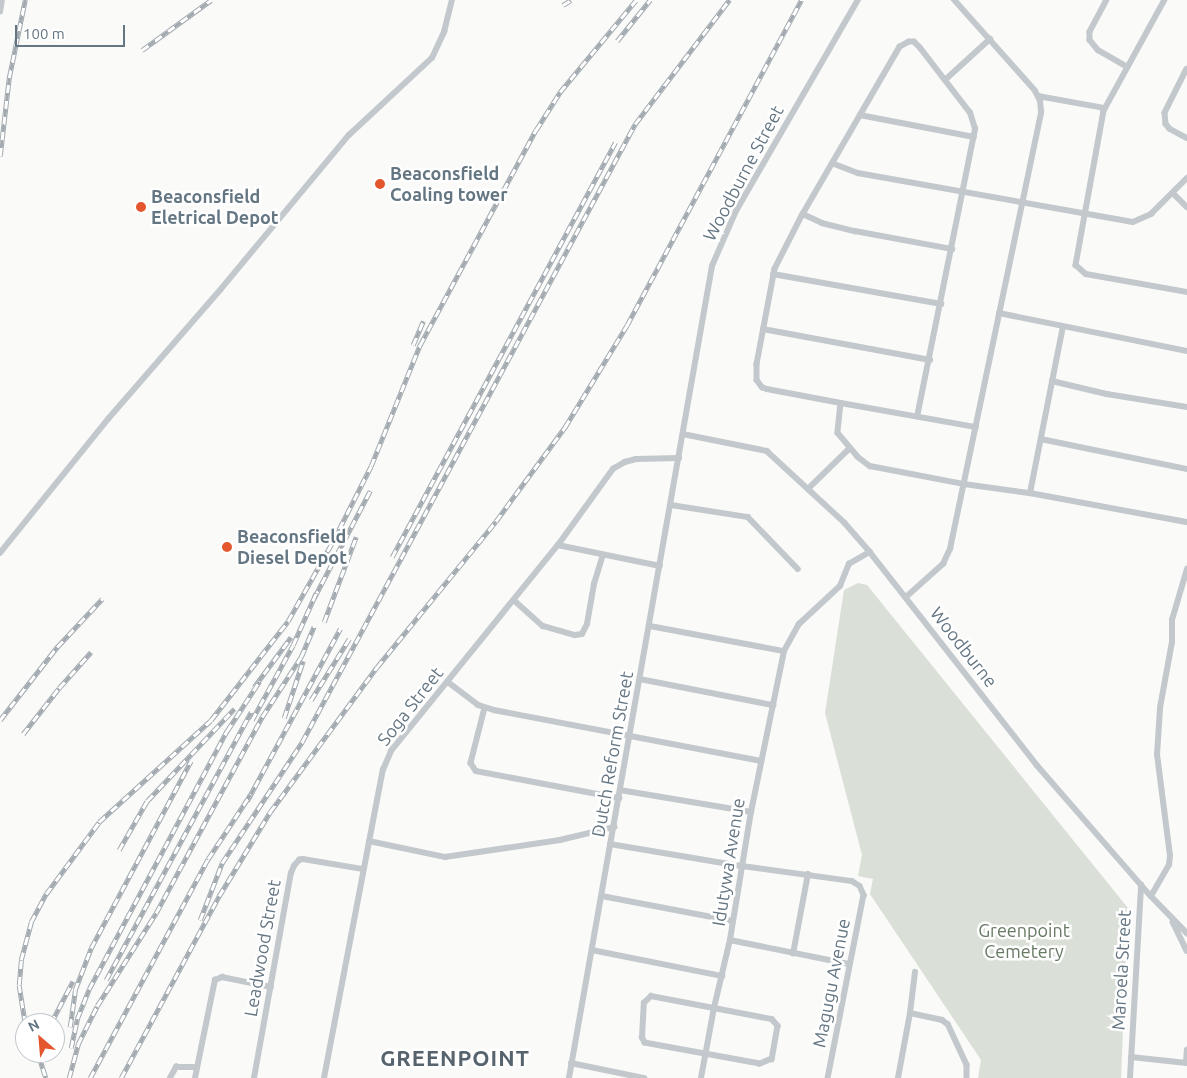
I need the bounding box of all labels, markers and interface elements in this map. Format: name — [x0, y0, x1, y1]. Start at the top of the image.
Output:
scale bar — [18, 15, 128, 47]
text: 100 m — [23, 25, 65, 42]
street label: Woodburne Street — [698, 102, 788, 244]
place label: Beaconsfield Coaling tower — [390, 163, 508, 205]
marker: Beaconsfield Coaling tower — [374, 178, 386, 190]
place label: Beaconsfield Eletrical Depot — [151, 186, 279, 228]
marker: Beaconsfield Eletrical Depot — [135, 201, 147, 213]
place label: Beaconsfield Diesel Depot — [237, 526, 347, 568]
marker: Beaconsfield Diesel Depot — [221, 541, 233, 553]
street label: Woodburne — [926, 603, 1002, 691]
street label: Soga Street — [373, 662, 447, 750]
street label: Dutch Reform Street — [587, 669, 637, 839]
street label: Idutywa Avenue — [707, 796, 749, 928]
street label: Leadwood Street — [239, 878, 285, 1018]
street label: Maroela Street — [1107, 909, 1135, 1031]
street label: Magugu Avenue — [808, 917, 854, 1049]
park label: Greenpoint Cemetery — [978, 920, 1070, 962]
north arrow — [15, 1013, 65, 1063]
text: N — [25, 1016, 42, 1035]
district label: GREENPOINT — [379, 1045, 531, 1071]

